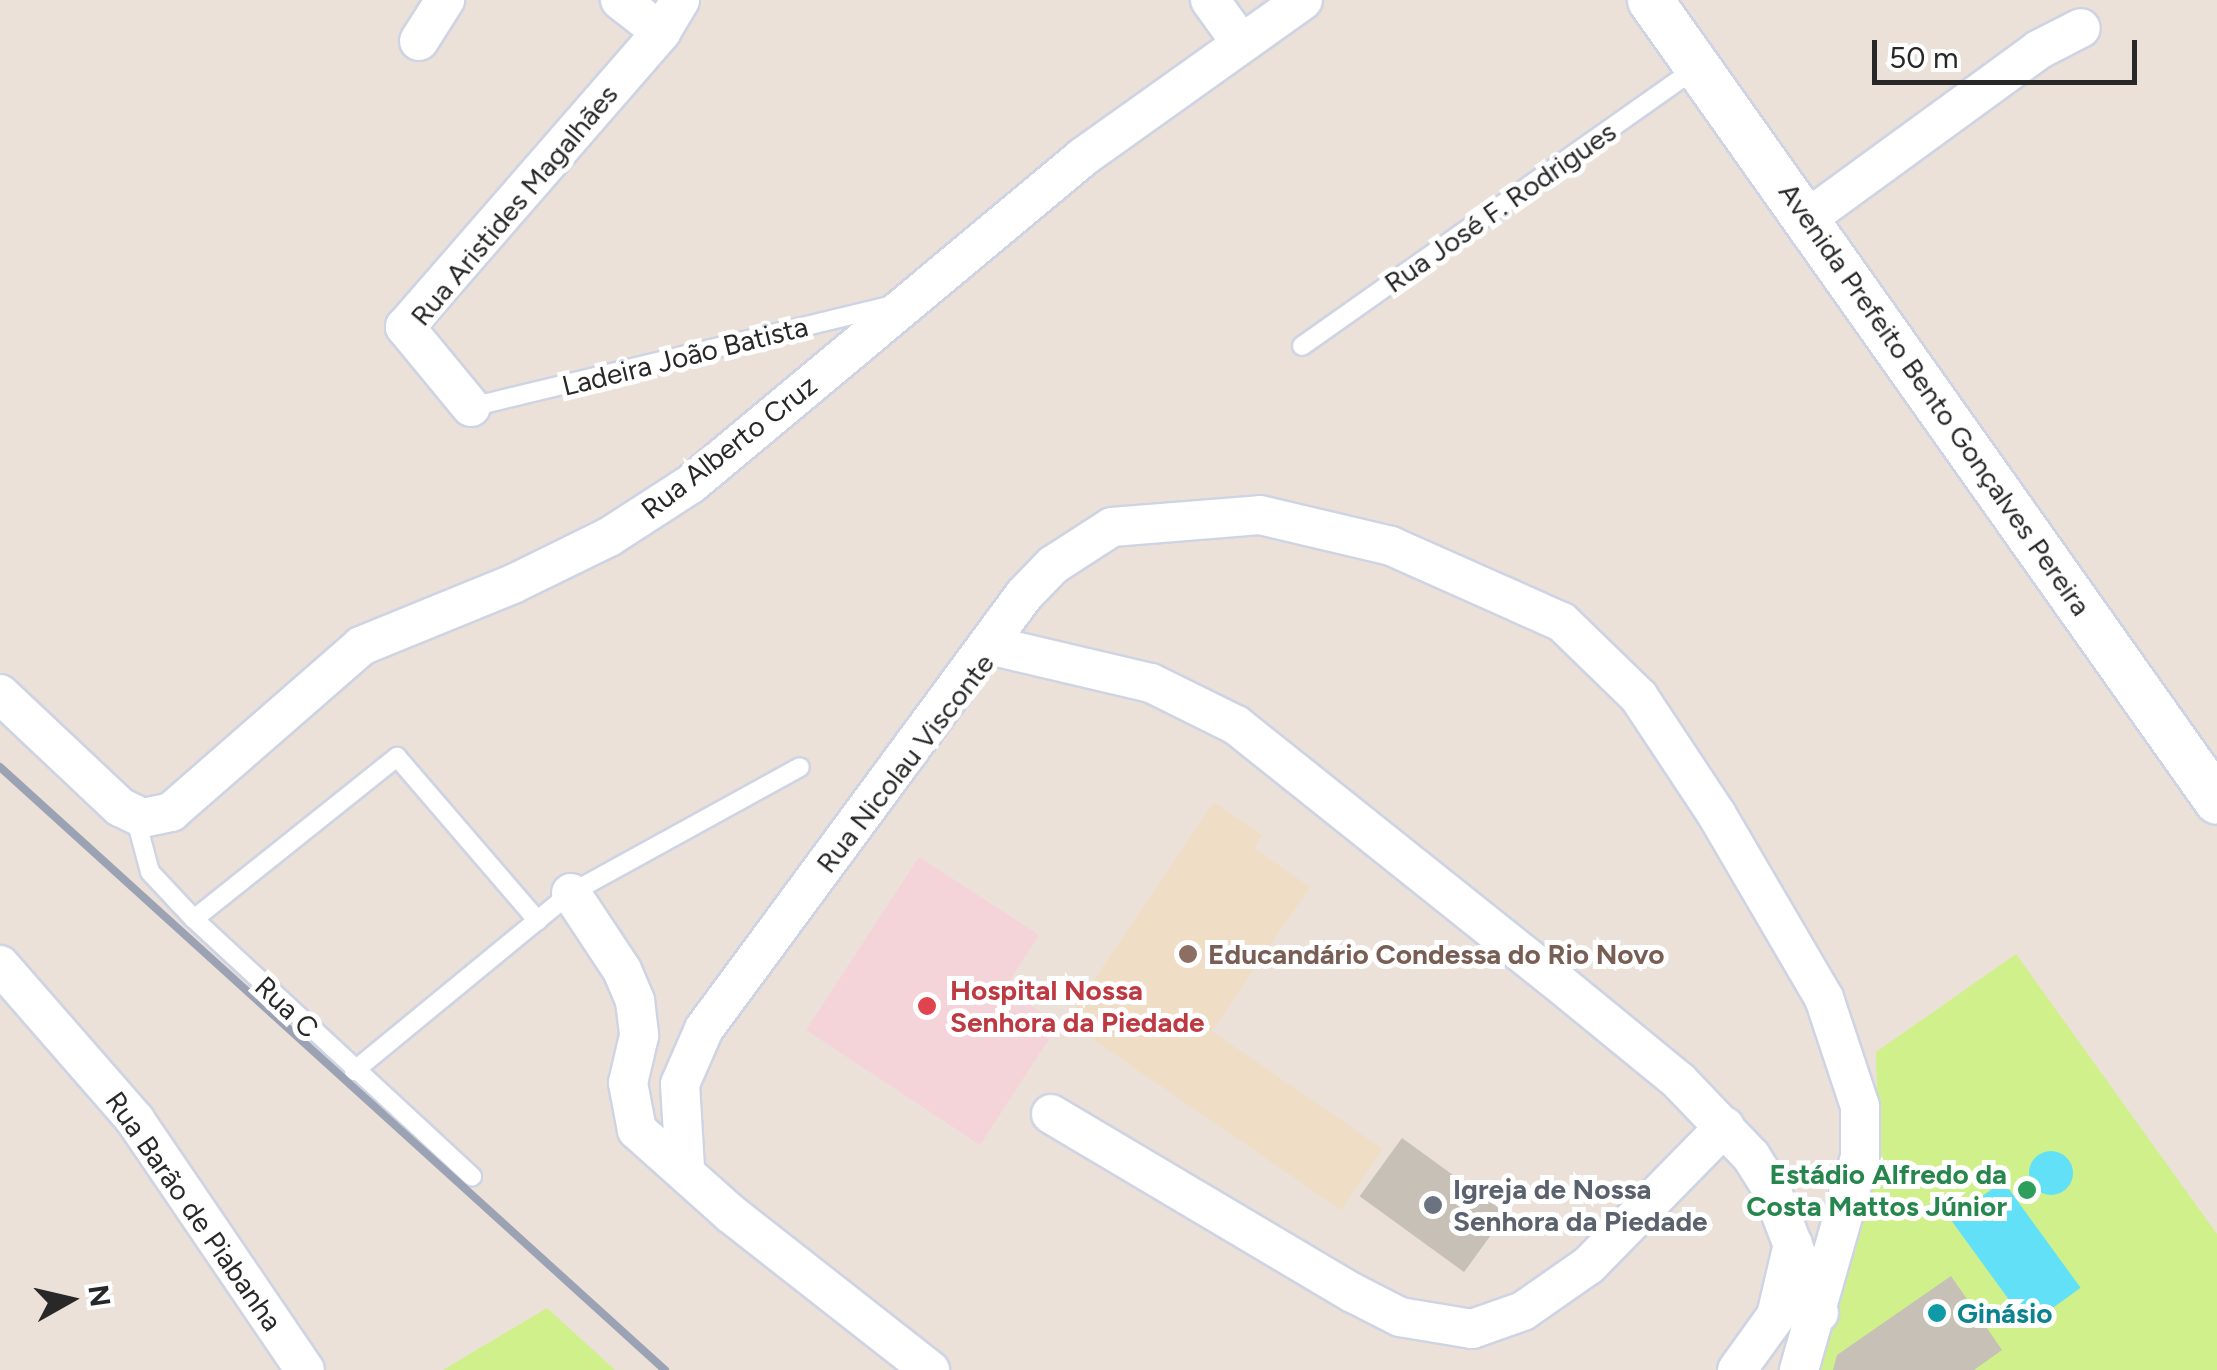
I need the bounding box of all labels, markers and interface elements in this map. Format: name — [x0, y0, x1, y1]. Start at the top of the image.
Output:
scale bar — [1877, 20, 2142, 82]
text: 50 m — [1889, 39, 1958, 76]
street label: Rua Aristides Magalhães — [403, 78, 625, 332]
street label: Rua José F. Rodrigues — [1378, 114, 1622, 300]
street label: Avenida Prefeito Bento Gonçalves Pereira — [1772, 176, 2098, 622]
street label: Ladeira João Batista — [559, 309, 811, 403]
street label: Rua Alberto Cruz — [635, 368, 823, 526]
street label: Rua Nicolau Visconte — [809, 647, 1001, 879]
place label: Educandário Condessa do Rio Novo — [1208, 937, 1664, 971]
marker: Educandário Condessa do Rio Novo — [1177, 943, 1199, 965]
street label: Rua C — [248, 969, 326, 1045]
place label: Hospital Nossa Senhora da Piedade — [950, 973, 1205, 1039]
marker: Hospital Nossa Senhora da Piedade — [914, 993, 940, 1019]
street label: Rua Barão de Piabanha — [99, 1085, 289, 1337]
place label: Estádio Alfredo da Costa Mattos Júnior — [1746, 1157, 2007, 1223]
place label: Igreja de Nossa Senhora da Piedade — [1453, 1172, 1708, 1238]
marker: Estádio Alfredo da Costa Mattos Júnior — [2016, 1179, 2038, 1201]
marker: Igreja de Nossa Senhora da Piedade — [1422, 1194, 1444, 1216]
north arrow — [20, 1250, 120, 1350]
text: N — [81, 1283, 118, 1309]
place label: Ginásio — [1957, 1296, 2052, 1330]
marker: Ginásio — [1926, 1302, 1948, 1324]

